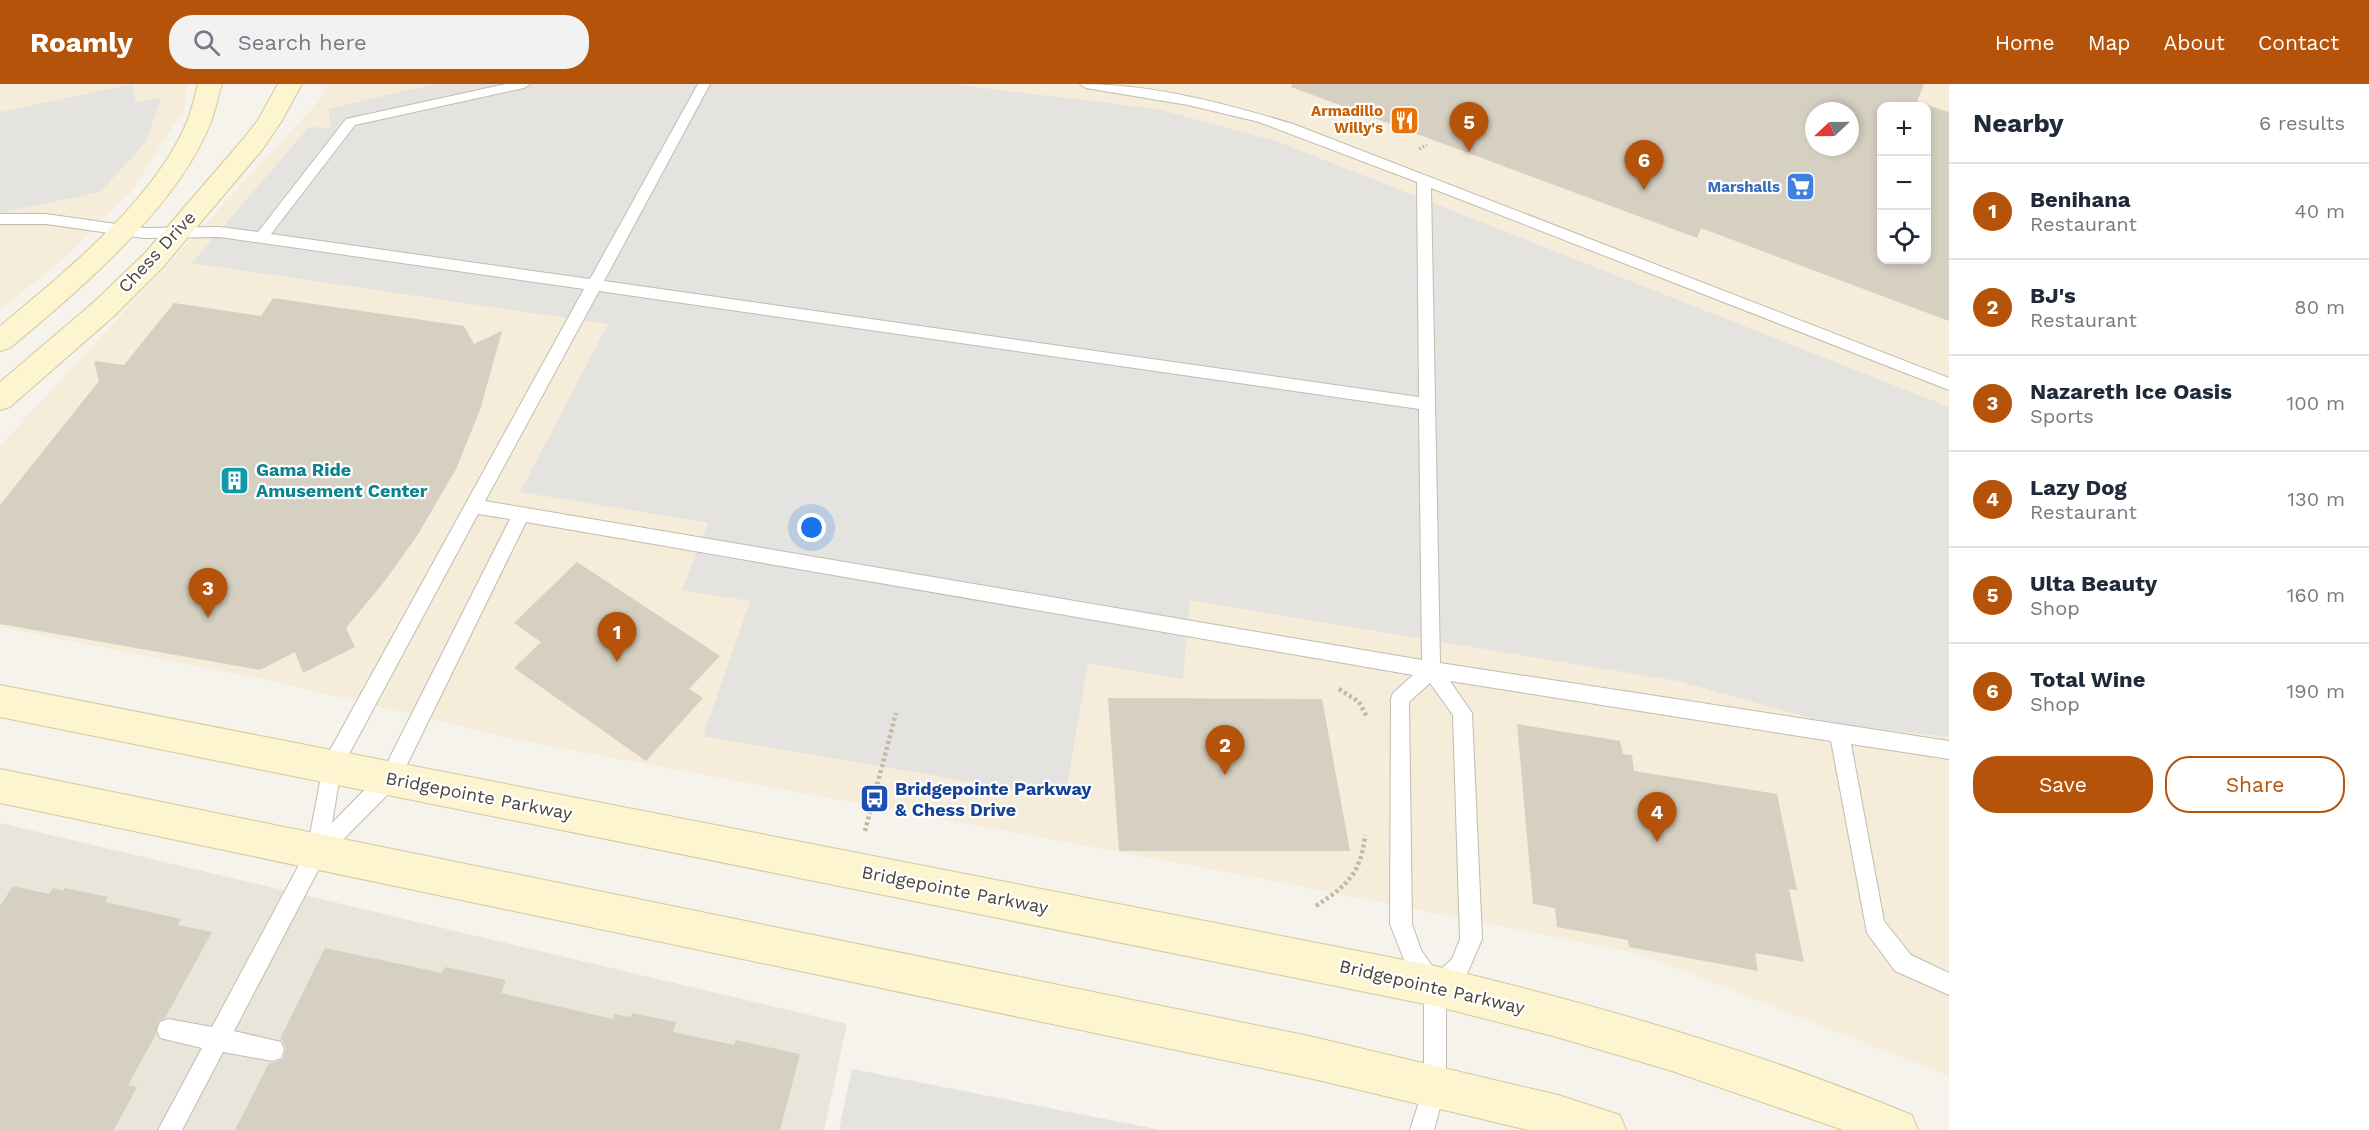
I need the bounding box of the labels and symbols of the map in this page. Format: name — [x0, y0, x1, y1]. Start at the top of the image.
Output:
place label: Armadillo Willy's — [1311, 102, 1383, 137]
north arrow — [1805, 102, 1859, 156]
pin: 5 — [1450, 103, 1488, 152]
restaurant icon: Armadillo Willy's — [1388, 104, 1420, 136]
pin: 6 — [1624, 141, 1664, 190]
supermarket icon: Marshalls — [1785, 171, 1817, 203]
place label: Marshalls — [1708, 178, 1780, 196]
street label: Chess Drive — [114, 207, 200, 297]
place label: Gama Ride Amusement Center — [256, 459, 428, 501]
building icon: Gama Ride Amusement Center — [219, 464, 251, 496]
your location — [797, 513, 826, 542]
pin: 3 — [188, 568, 228, 618]
pin: 1 — [598, 612, 636, 662]
pin: 2 — [1206, 726, 1244, 775]
street label: Bridgepointe Parkway — [384, 767, 575, 824]
place label: Bridgepointe Parkway & Chess Drive — [895, 778, 1092, 820]
bus stop icon: Bridgepointe Parkway & Chess Drive — [858, 783, 890, 815]
pin: 4 — [1638, 792, 1676, 842]
street label: Bridgepointe Parkway — [860, 861, 1051, 918]
street label: Bridgepointe Parkway — [1337, 955, 1528, 1018]

